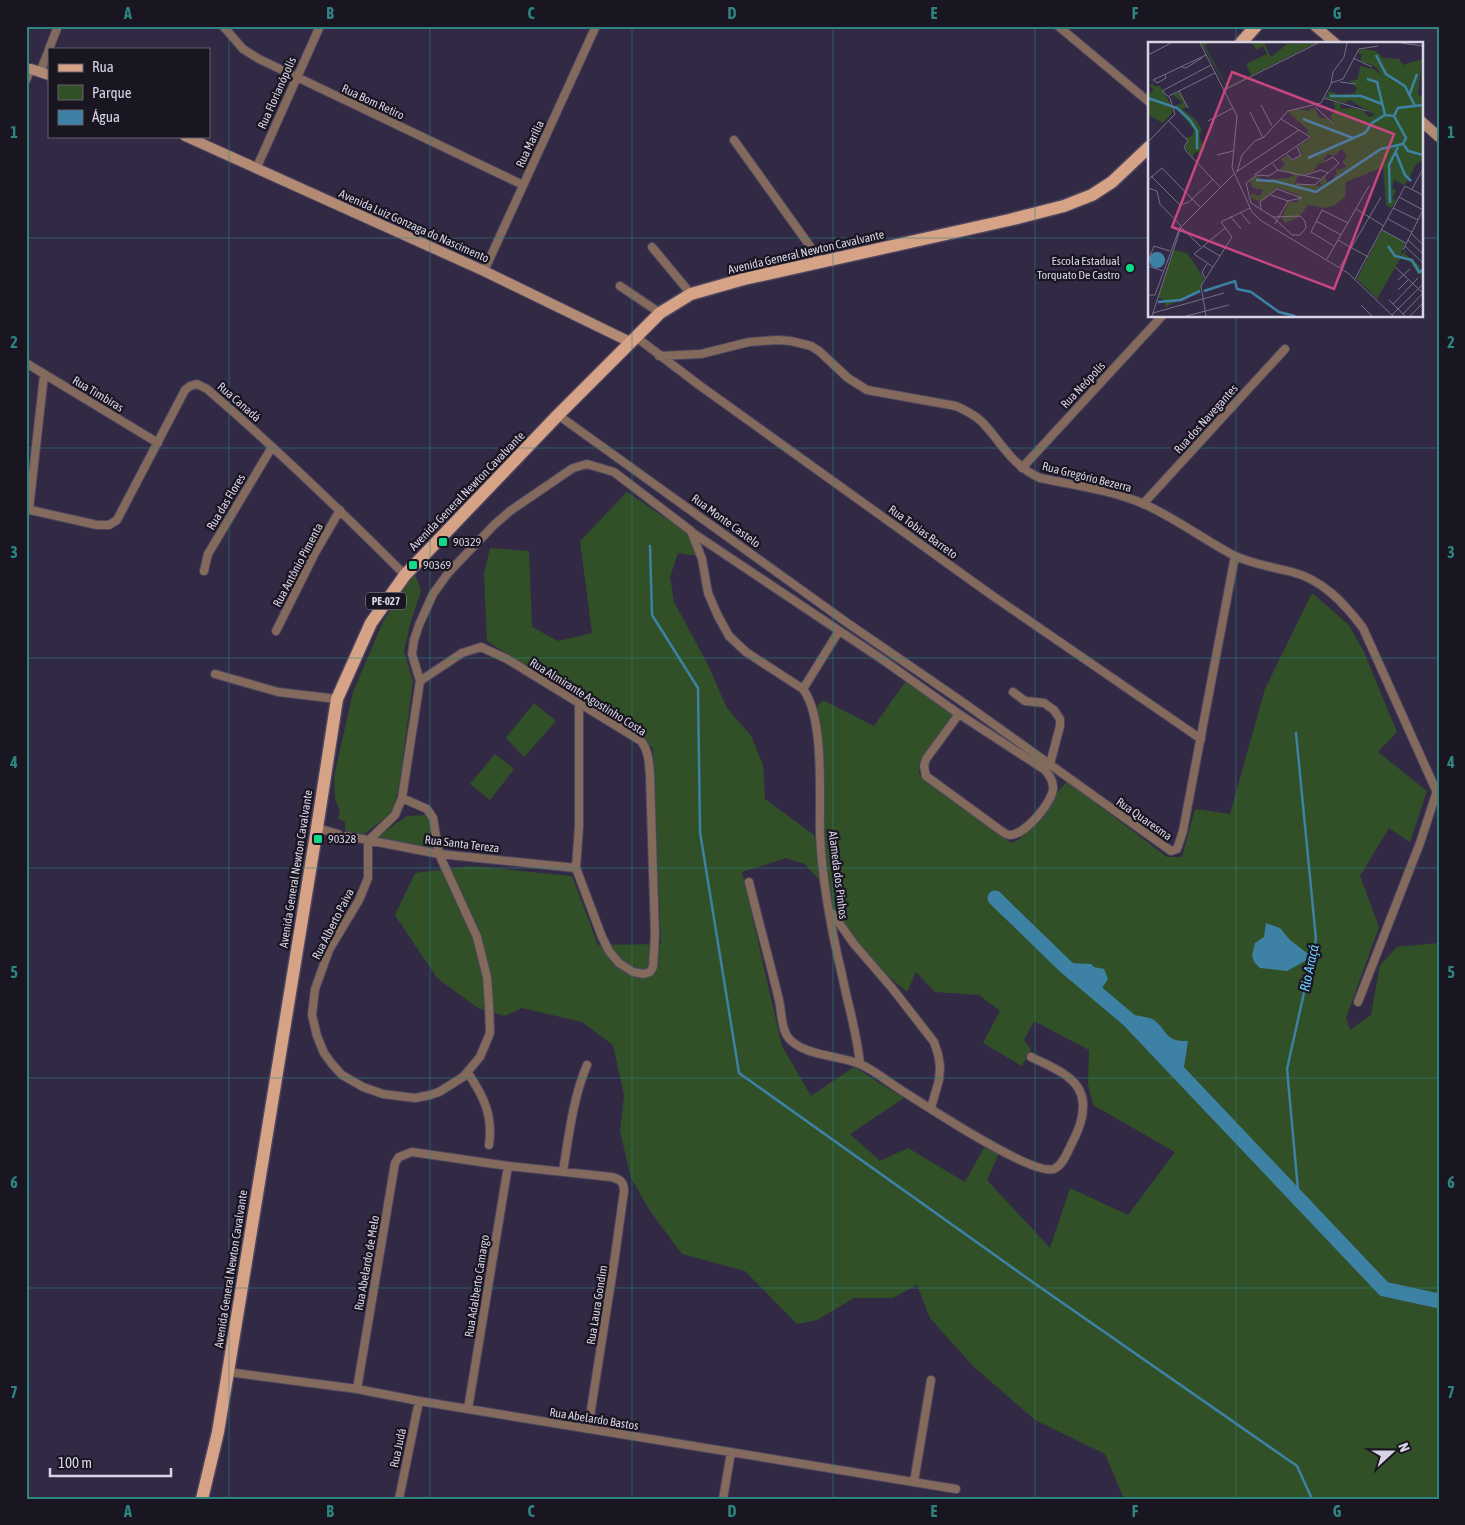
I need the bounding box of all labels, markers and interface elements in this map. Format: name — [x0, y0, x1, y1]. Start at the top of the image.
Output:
text: A — [123, 4, 132, 22]
text: B — [326, 4, 334, 22]
text: C — [527, 4, 535, 22]
text: D — [728, 4, 737, 22]
text: E — [931, 4, 938, 22]
text: F — [1132, 4, 1139, 22]
text: G — [1333, 4, 1342, 22]
inset map — [1148, 42, 1422, 318]
legend — [48, 48, 210, 138]
street label: Rua Florianópolis — [255, 55, 299, 131]
text: Rua — [92, 58, 114, 75]
street label: Rua Bom Retiro — [339, 81, 407, 123]
text: Parque — [92, 84, 132, 101]
text: Água — [92, 108, 120, 125]
street label: Rua Marília — [513, 118, 547, 170]
text: 1 — [10, 123, 18, 141]
text: 1 — [1447, 123, 1455, 141]
street label: Avenida Luiz Gonzaga do Nascimento — [337, 187, 491, 266]
street label: Avenida General Newton Cavalvante — [727, 227, 885, 277]
place label: Escola Estadual Torquato De Castro — [1037, 254, 1121, 282]
marker: Escola Estadual Torquato De Castro — [1124, 262, 1136, 274]
text: 2 — [10, 333, 18, 351]
text: 2 — [1447, 333, 1455, 351]
street label: Rua Neópolis — [1058, 359, 1108, 411]
street label: Rua Timbiras — [70, 373, 126, 415]
street label: Rua Canadá — [215, 379, 263, 425]
street label: Rua dos Navegantes — [1171, 381, 1241, 457]
street label: Avenida General Newton Cavalvante — [406, 429, 528, 553]
street label: Rua Gregório Bezerra — [1041, 459, 1133, 495]
street label: Rua das Flores — [204, 471, 248, 533]
street label: Rua Monte Castelo — [689, 491, 763, 551]
street label: Rua Tobias Barreto — [886, 502, 961, 562]
street label: Rua Antônio Pimenta — [270, 521, 326, 609]
place label: 90329 — [453, 535, 482, 549]
marker: 90329 — [437, 536, 449, 548]
text: 3 — [10, 543, 18, 561]
text: 3 — [1447, 543, 1455, 561]
place label: 90369 — [423, 558, 452, 572]
marker: 90369 — [407, 559, 419, 571]
road number: PE-027 — [366, 592, 406, 610]
street label: Rua Almirante Agostinho Costa — [527, 655, 649, 739]
text: 4 — [9, 753, 18, 771]
text: 4 — [1446, 753, 1455, 771]
street label: Avenida General Newton Cavalvante — [277, 789, 315, 949]
street label: Rua Quaresma — [1113, 795, 1175, 843]
street label: Alameda dos Pinhos — [826, 830, 850, 920]
place label: 90328 — [328, 832, 357, 846]
street label: Rua Santa Tereza — [424, 832, 500, 856]
marker: 90328 — [312, 833, 324, 845]
street label: Rua Alberto Paiva — [309, 886, 357, 962]
water label: Rio Araçá — [1296, 943, 1322, 993]
text: 5 — [10, 963, 18, 981]
text: 5 — [1447, 963, 1455, 981]
text: 6 — [10, 1173, 18, 1191]
text: 6 — [1447, 1173, 1455, 1191]
street label: Avenida General Newton Cavalvante — [212, 1189, 250, 1349]
street label: Rua Abelardo de Melo — [352, 1214, 382, 1312]
street label: Rua Adalberto Camargo — [462, 1233, 492, 1338]
street label: Rua Laura Gondim — [584, 1264, 610, 1346]
text: 7 — [10, 1383, 18, 1401]
text: 7 — [1447, 1383, 1455, 1401]
street label: Rua Abelardo Bastos — [548, 1405, 640, 1433]
street label: Rua Judá — [387, 1427, 409, 1469]
north arrow — [1368, 1428, 1418, 1478]
text: N — [1395, 1441, 1413, 1454]
scale bar — [50, 1445, 171, 1477]
text: 100 m — [58, 1454, 92, 1471]
text: A — [123, 1502, 132, 1520]
text: B — [326, 1502, 334, 1520]
text: C — [527, 1502, 535, 1520]
text: D — [728, 1502, 737, 1520]
text: E — [931, 1502, 938, 1520]
text: F — [1132, 1502, 1139, 1520]
text: G — [1333, 1502, 1342, 1520]

